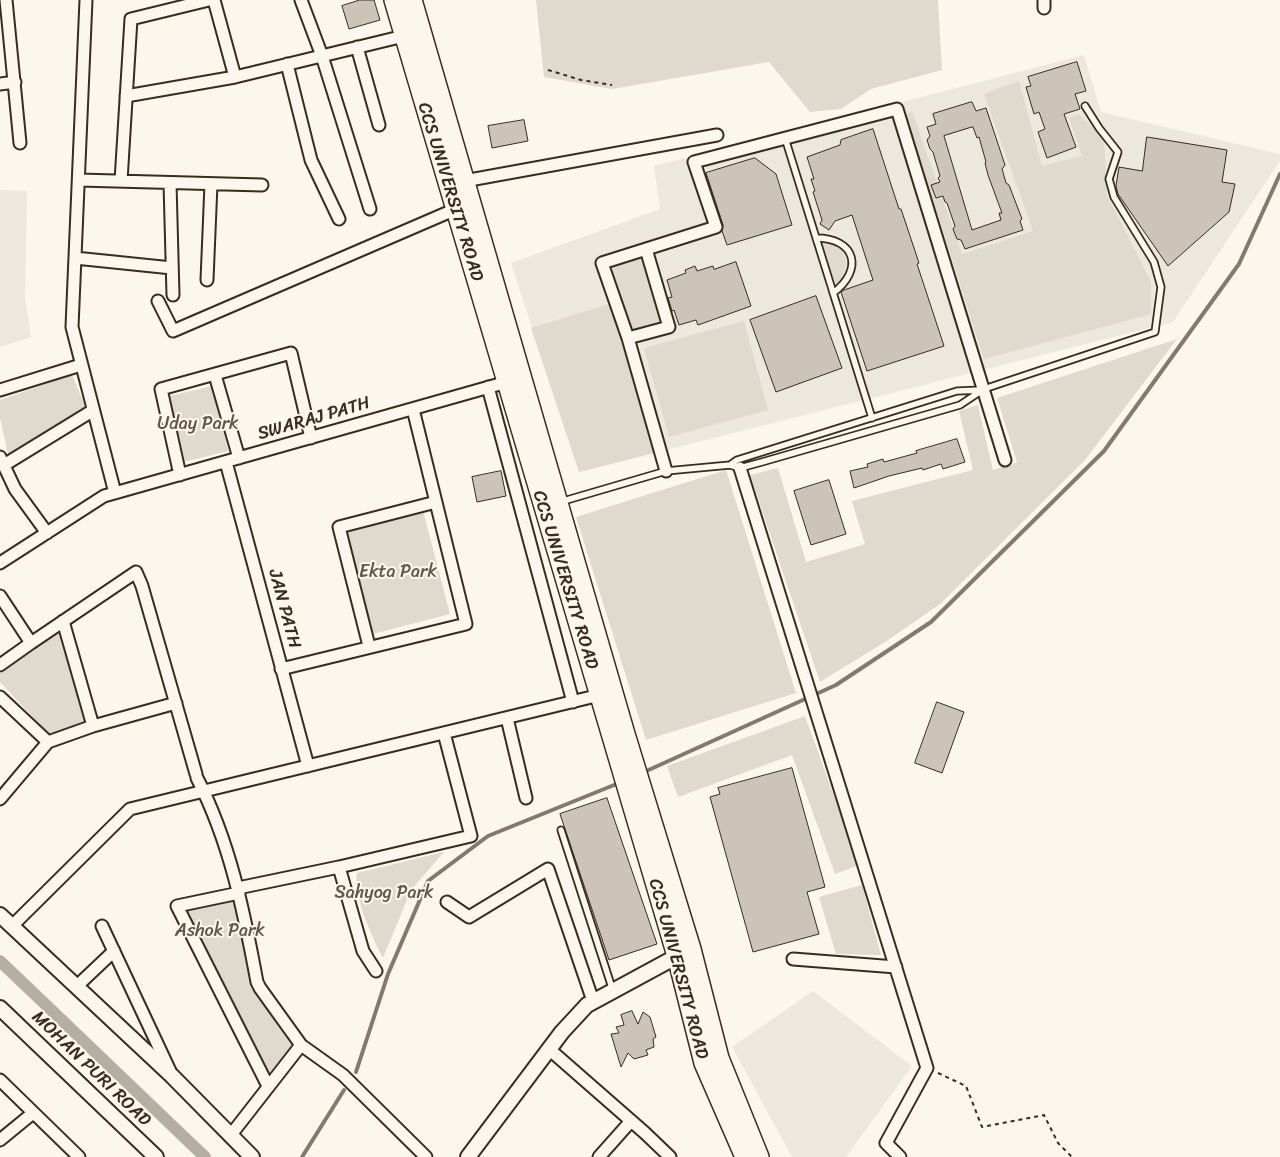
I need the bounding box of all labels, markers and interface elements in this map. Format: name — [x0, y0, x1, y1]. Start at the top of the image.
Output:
street label: CCS UNIVERSITY ROAD — [413, 100, 487, 284]
street label: SWARAJ PATH — [255, 393, 373, 445]
park label: Uday Park — [157, 413, 239, 435]
street label: CCS UNIVERSITY ROAD — [528, 488, 602, 672]
park label: Ekta Park — [359, 561, 437, 583]
street label: JAN PATH — [263, 567, 305, 651]
street label: CCS UNIVERSITY ROAD — [644, 876, 712, 1062]
park label: Sahyog Park — [335, 882, 433, 904]
park label: Ashok Park — [175, 920, 265, 942]
street label: MOHAN PURI ROAD — [27, 1007, 155, 1131]

